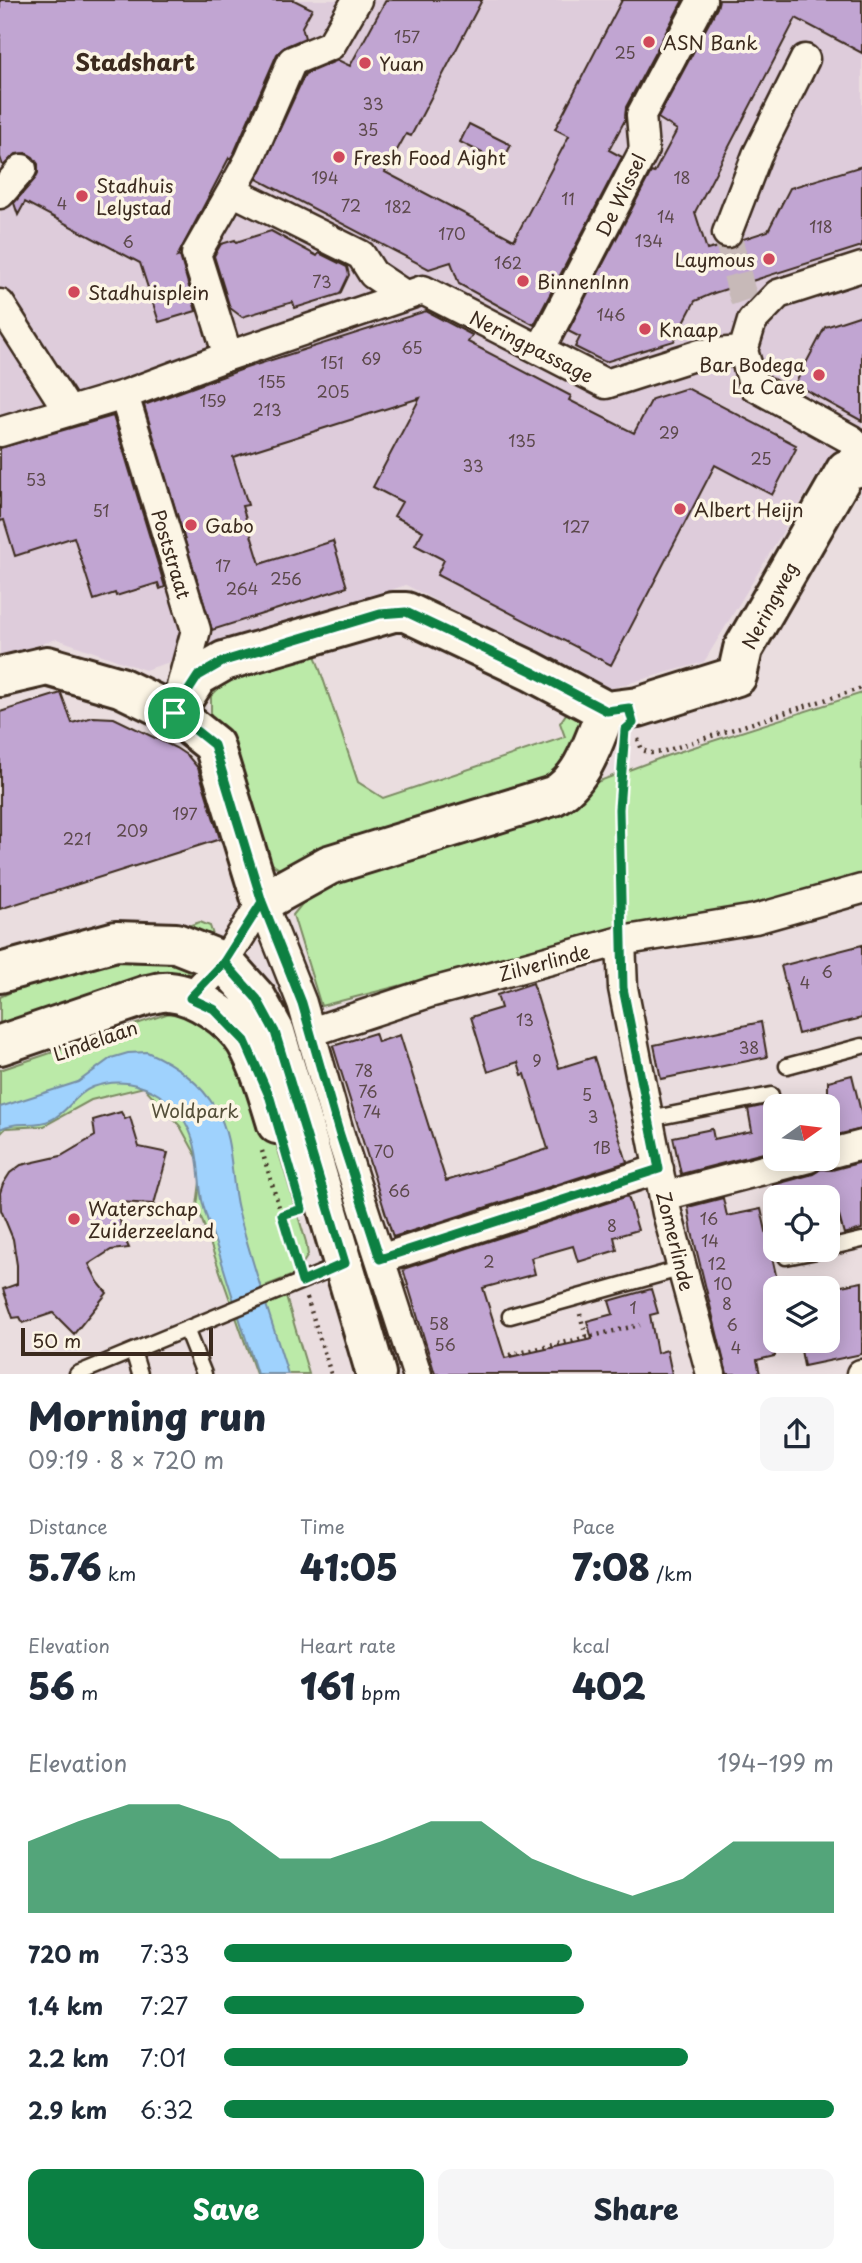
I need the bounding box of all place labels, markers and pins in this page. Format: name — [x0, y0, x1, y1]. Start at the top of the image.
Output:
place label: ASN Bank — [663, 28, 758, 56]
marker: ASN Bank — [641, 34, 657, 50]
place label: Yuan — [379, 49, 424, 77]
marker: Yuan — [357, 55, 373, 71]
place label: Fresh Food Aight — [353, 143, 506, 171]
marker: Fresh Food Aight — [331, 149, 347, 165]
place label: Stadhuis Lelystad — [96, 171, 174, 221]
marker: Stadhuis Lelystad — [74, 188, 90, 204]
place label: Laymous — [675, 245, 755, 273]
marker: Laymous — [761, 251, 777, 267]
place label: BinnenInn — [537, 267, 629, 295]
marker: BinnenInn — [515, 273, 531, 289]
place label: Stadhuisplein — [88, 278, 209, 306]
marker: Stadhuisplein — [66, 284, 82, 300]
place label: Knaap — [659, 315, 718, 343]
marker: Knaap — [637, 321, 653, 337]
place label: Bar Bodega La Cave — [699, 350, 805, 400]
marker: Bar Bodega La Cave — [811, 367, 827, 383]
place label: Albert Heijn — [694, 495, 804, 523]
marker: Albert Heijn — [672, 501, 688, 517]
place label: Gabo — [205, 511, 254, 539]
marker: Gabo — [183, 517, 199, 533]
pin — [144, 683, 204, 743]
place label: Waterschap Zuiderzeeland — [88, 1194, 215, 1244]
marker: Waterschap Zuiderzeeland — [66, 1211, 82, 1227]

